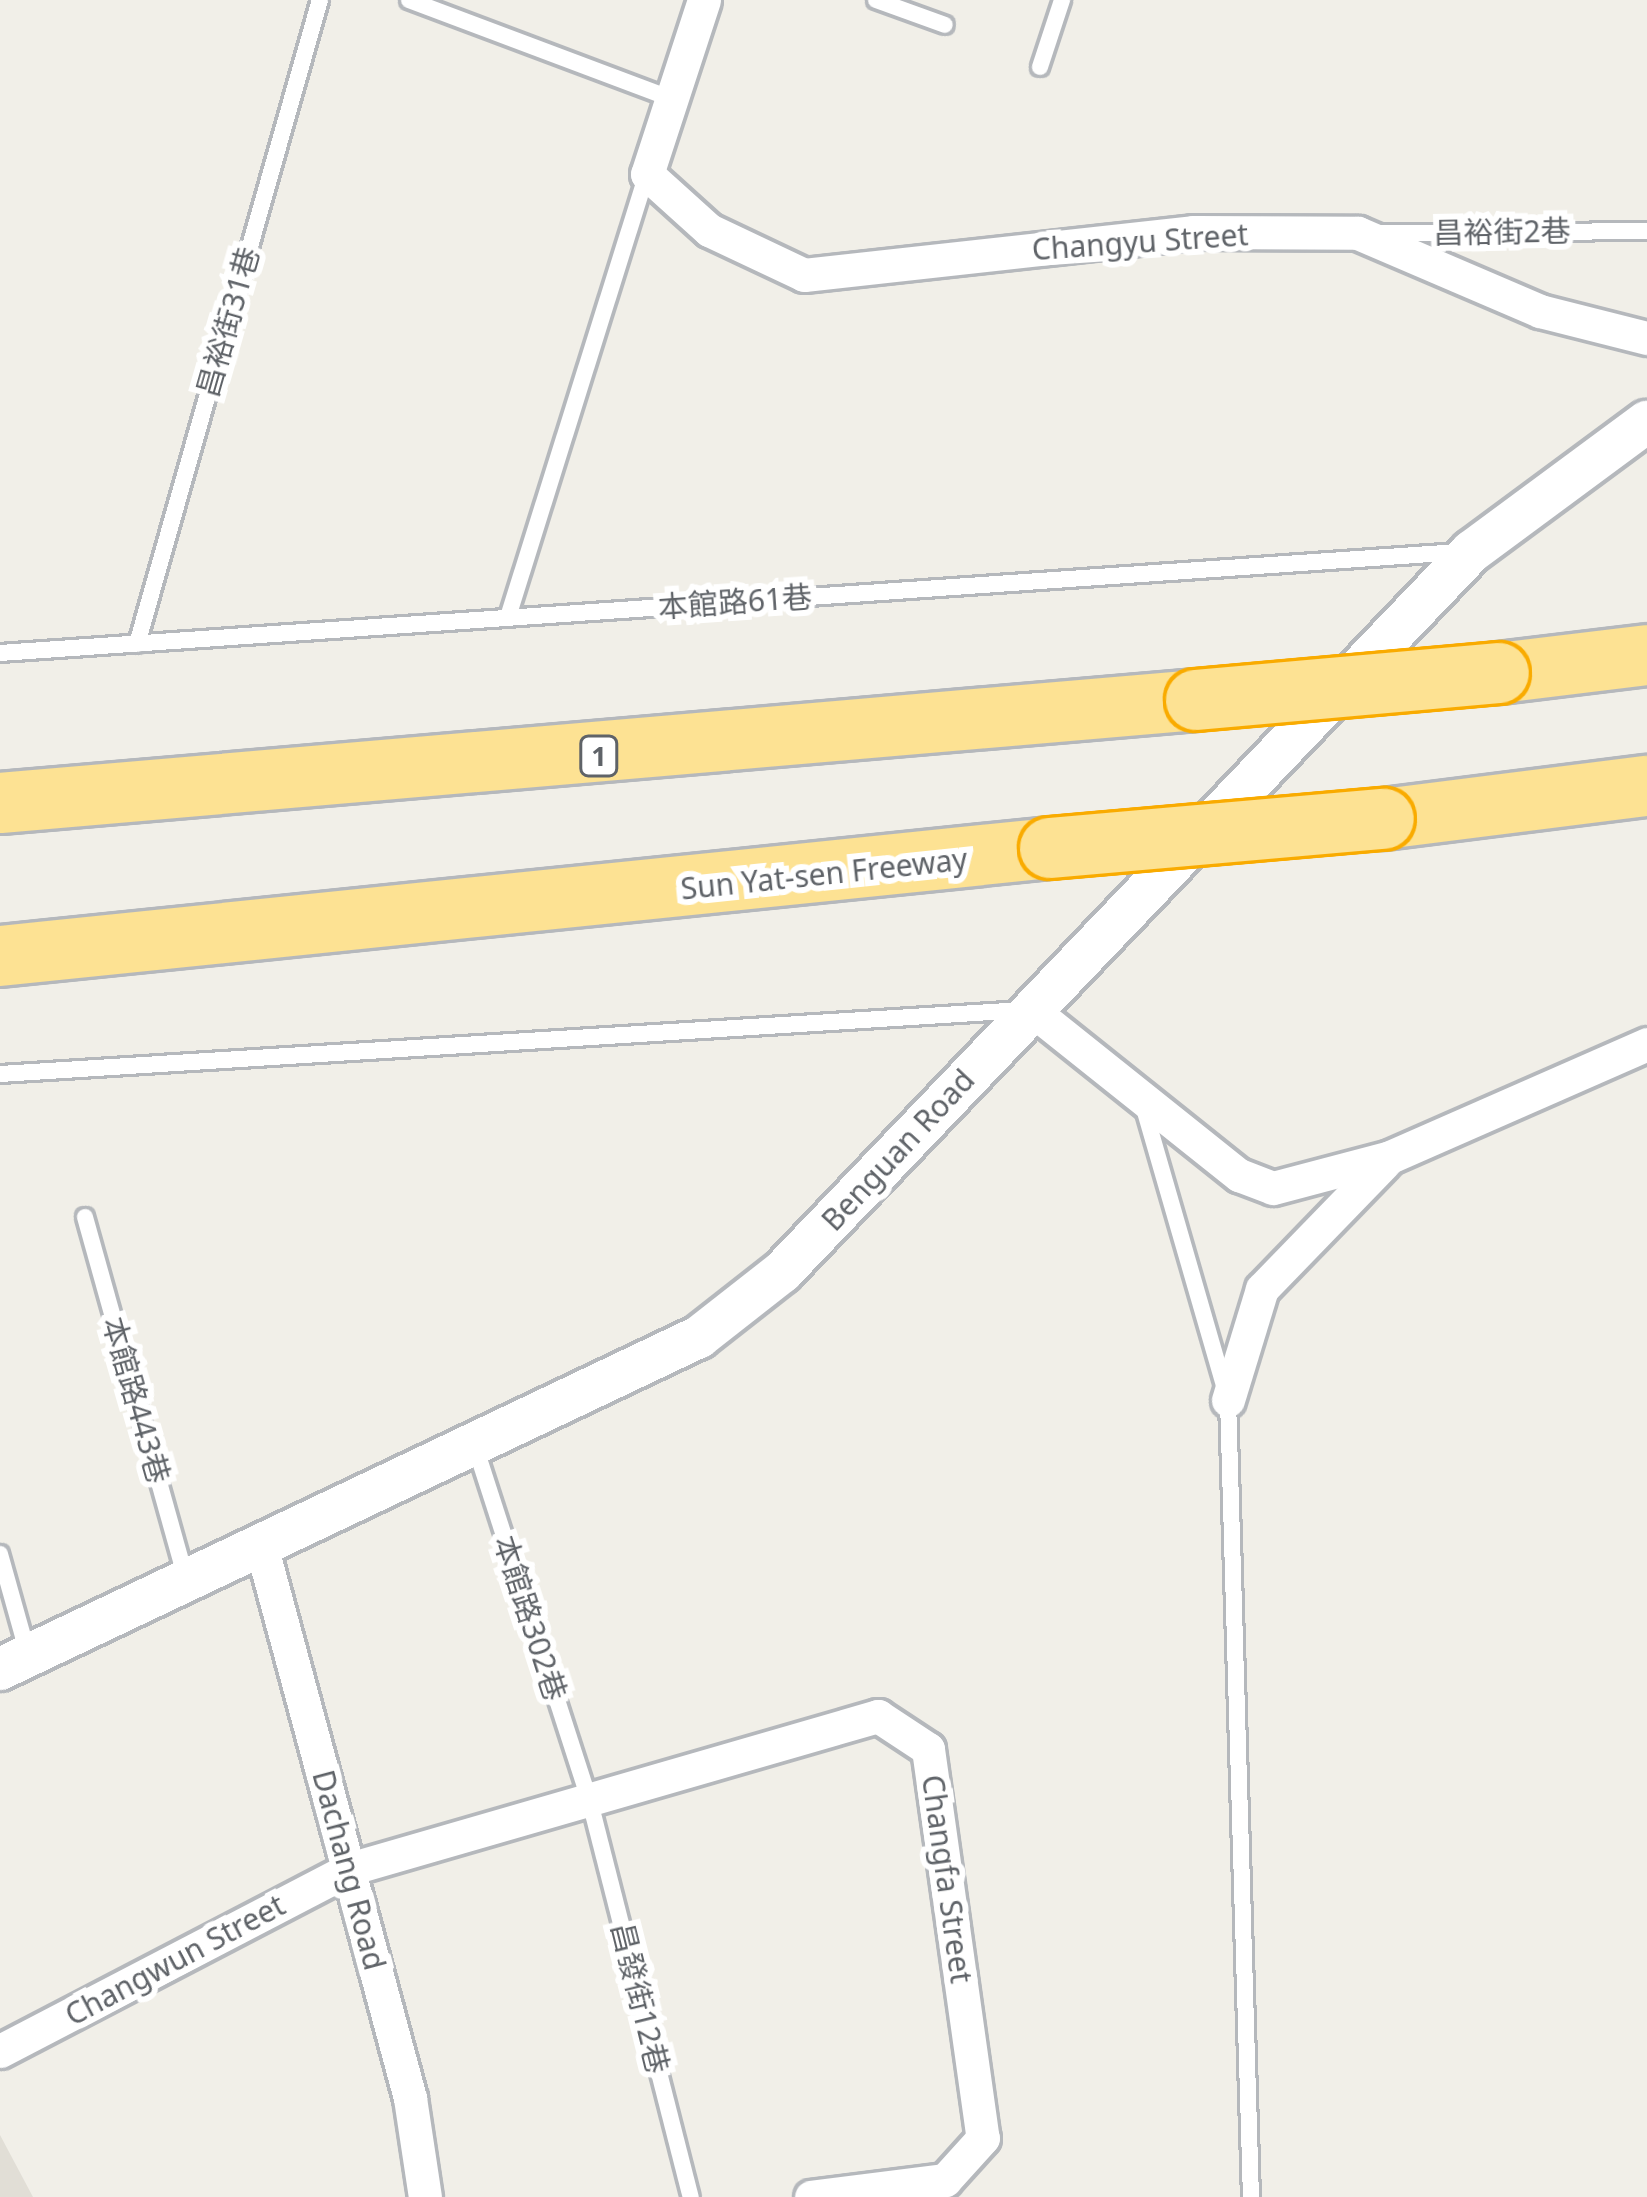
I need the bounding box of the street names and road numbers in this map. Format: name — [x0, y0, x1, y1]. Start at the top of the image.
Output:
street label: 昌裕街2巷 — [1433, 213, 1571, 251]
street label: Changyu Street — [1031, 216, 1249, 268]
street label: 昌裕街31巷 — [189, 243, 267, 401]
street label: 本館路61巷 — [657, 579, 813, 625]
road number: 1 — [578, 735, 620, 777]
street label: Sun Yat-sen Freeway — [679, 841, 969, 907]
street label: Benguan Road — [814, 1062, 982, 1238]
street label: 本館路443巷 — [95, 1313, 177, 1487]
street label: 本館路302巷 — [486, 1531, 574, 1705]
street label: Dachang Road — [305, 1766, 393, 1974]
street label: Changfa Street — [915, 1773, 979, 1985]
street label: Changwun Street — [59, 1887, 291, 2033]
street label: 昌發街12巷 — [604, 1919, 676, 2077]

